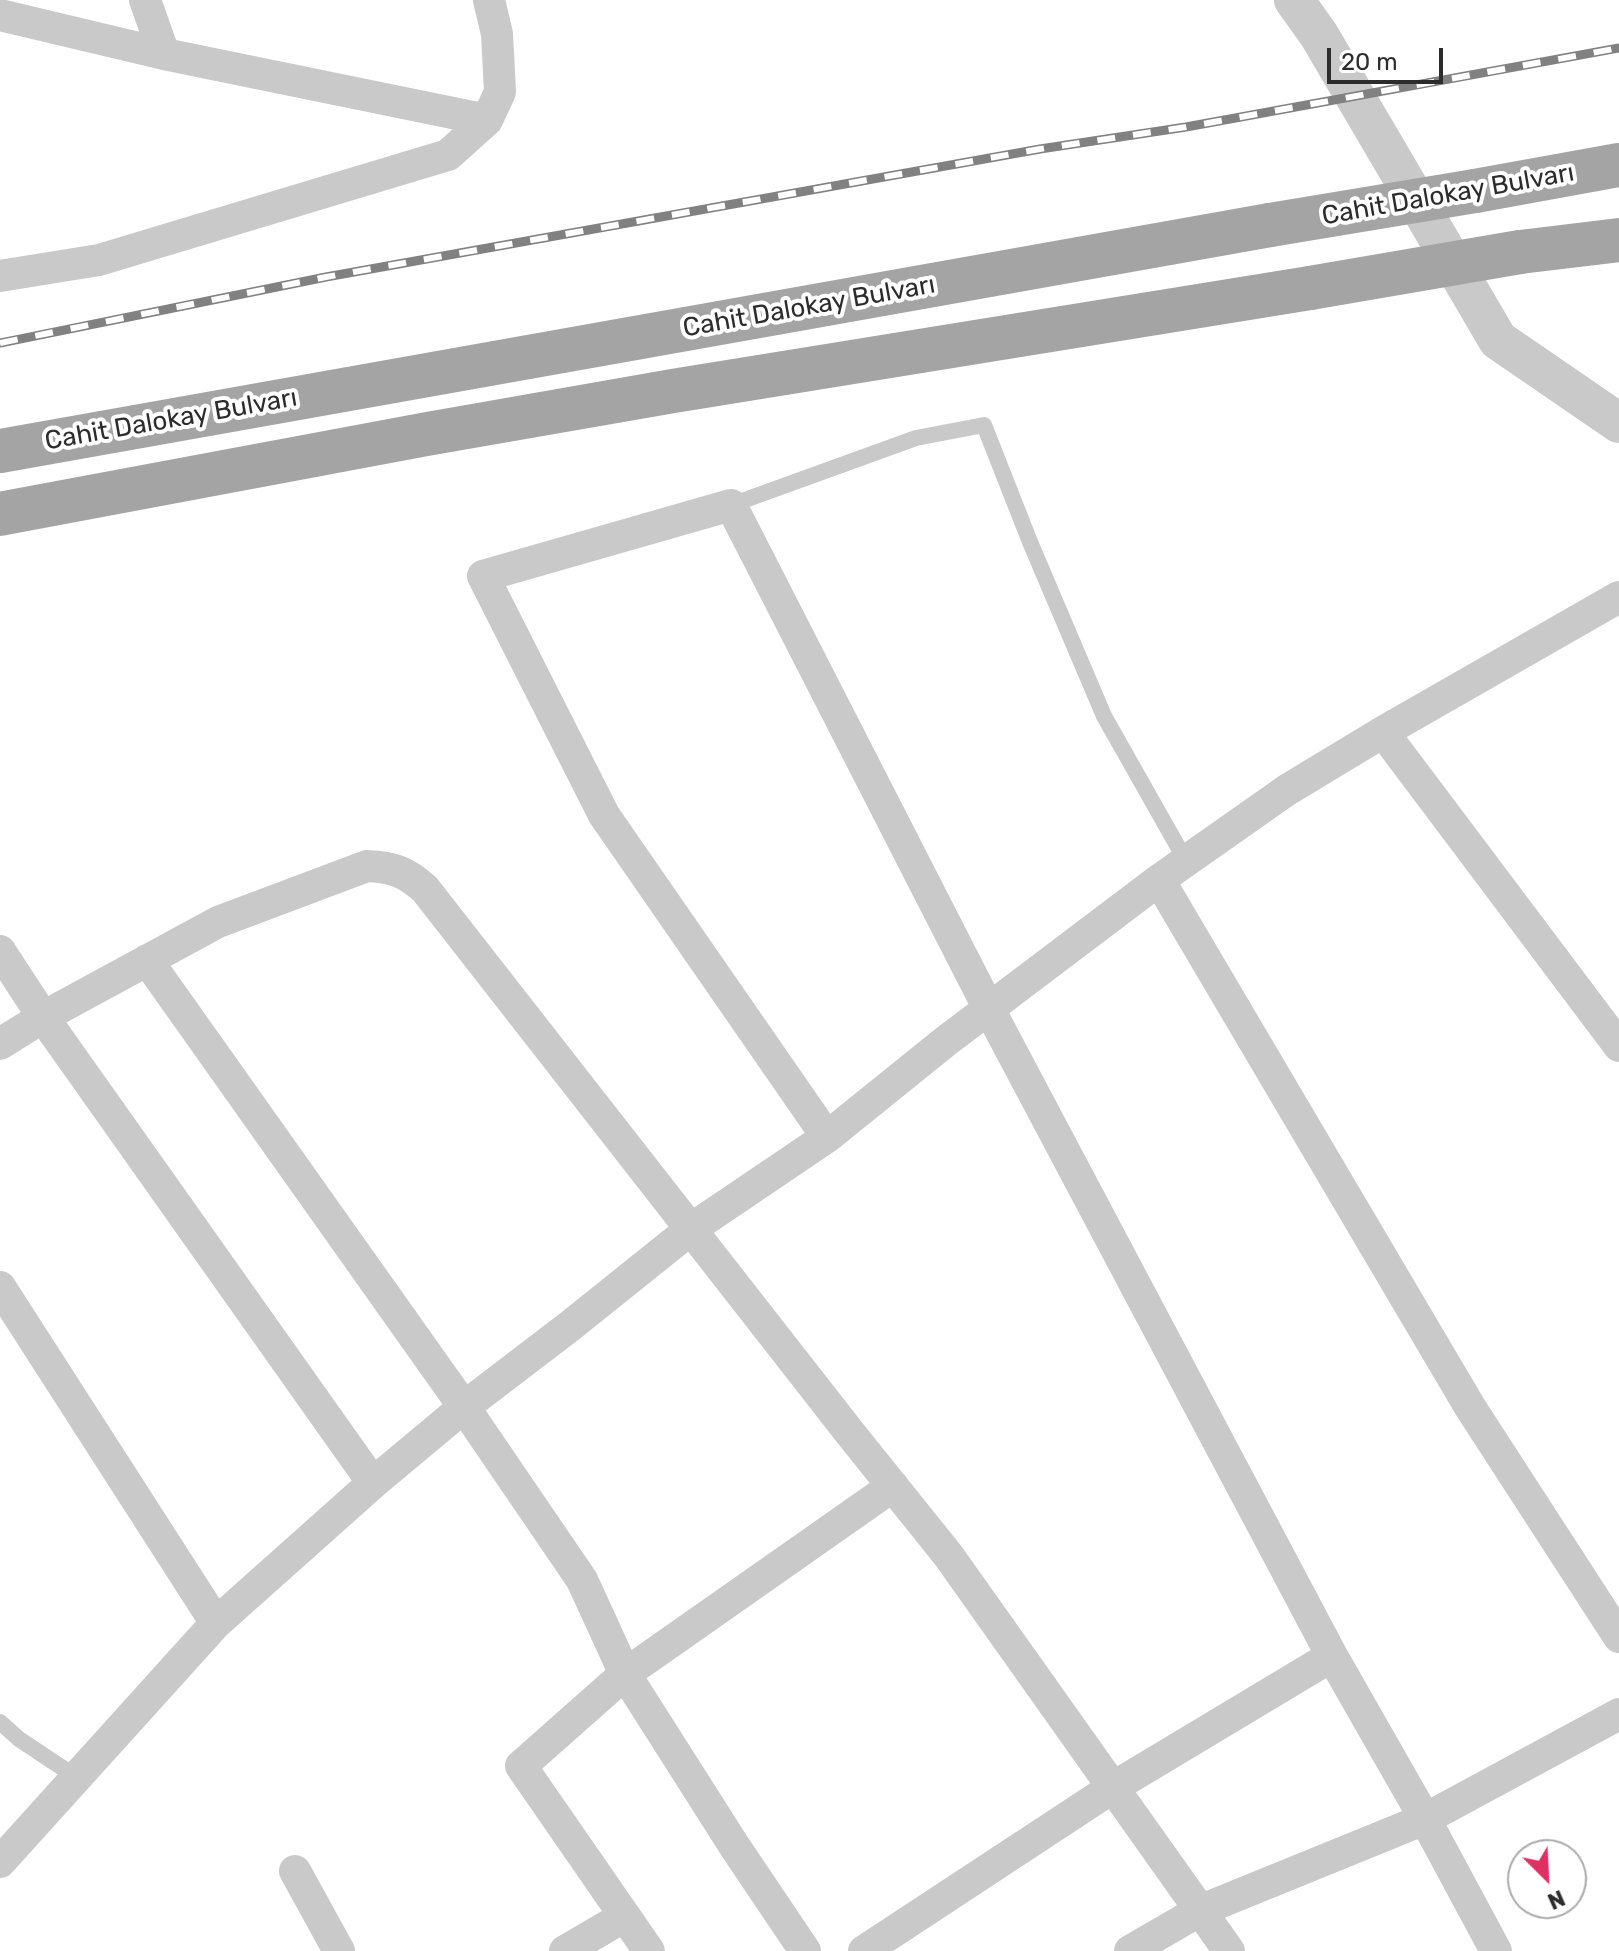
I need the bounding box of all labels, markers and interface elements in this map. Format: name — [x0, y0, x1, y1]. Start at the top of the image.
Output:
scale bar — [1331, 32, 1447, 82]
text: 20 m — [1341, 48, 1398, 76]
street label: Cahit Dalokay Bulvarı — [1319, 157, 1577, 233]
street label: Cahit Dalokay Bulvarı — [680, 269, 938, 345]
street label: Cahit Dalokay Bulvarı — [42, 382, 300, 458]
north arrow — [1507, 1839, 1587, 1919]
text: N — [1543, 1884, 1569, 1915]

